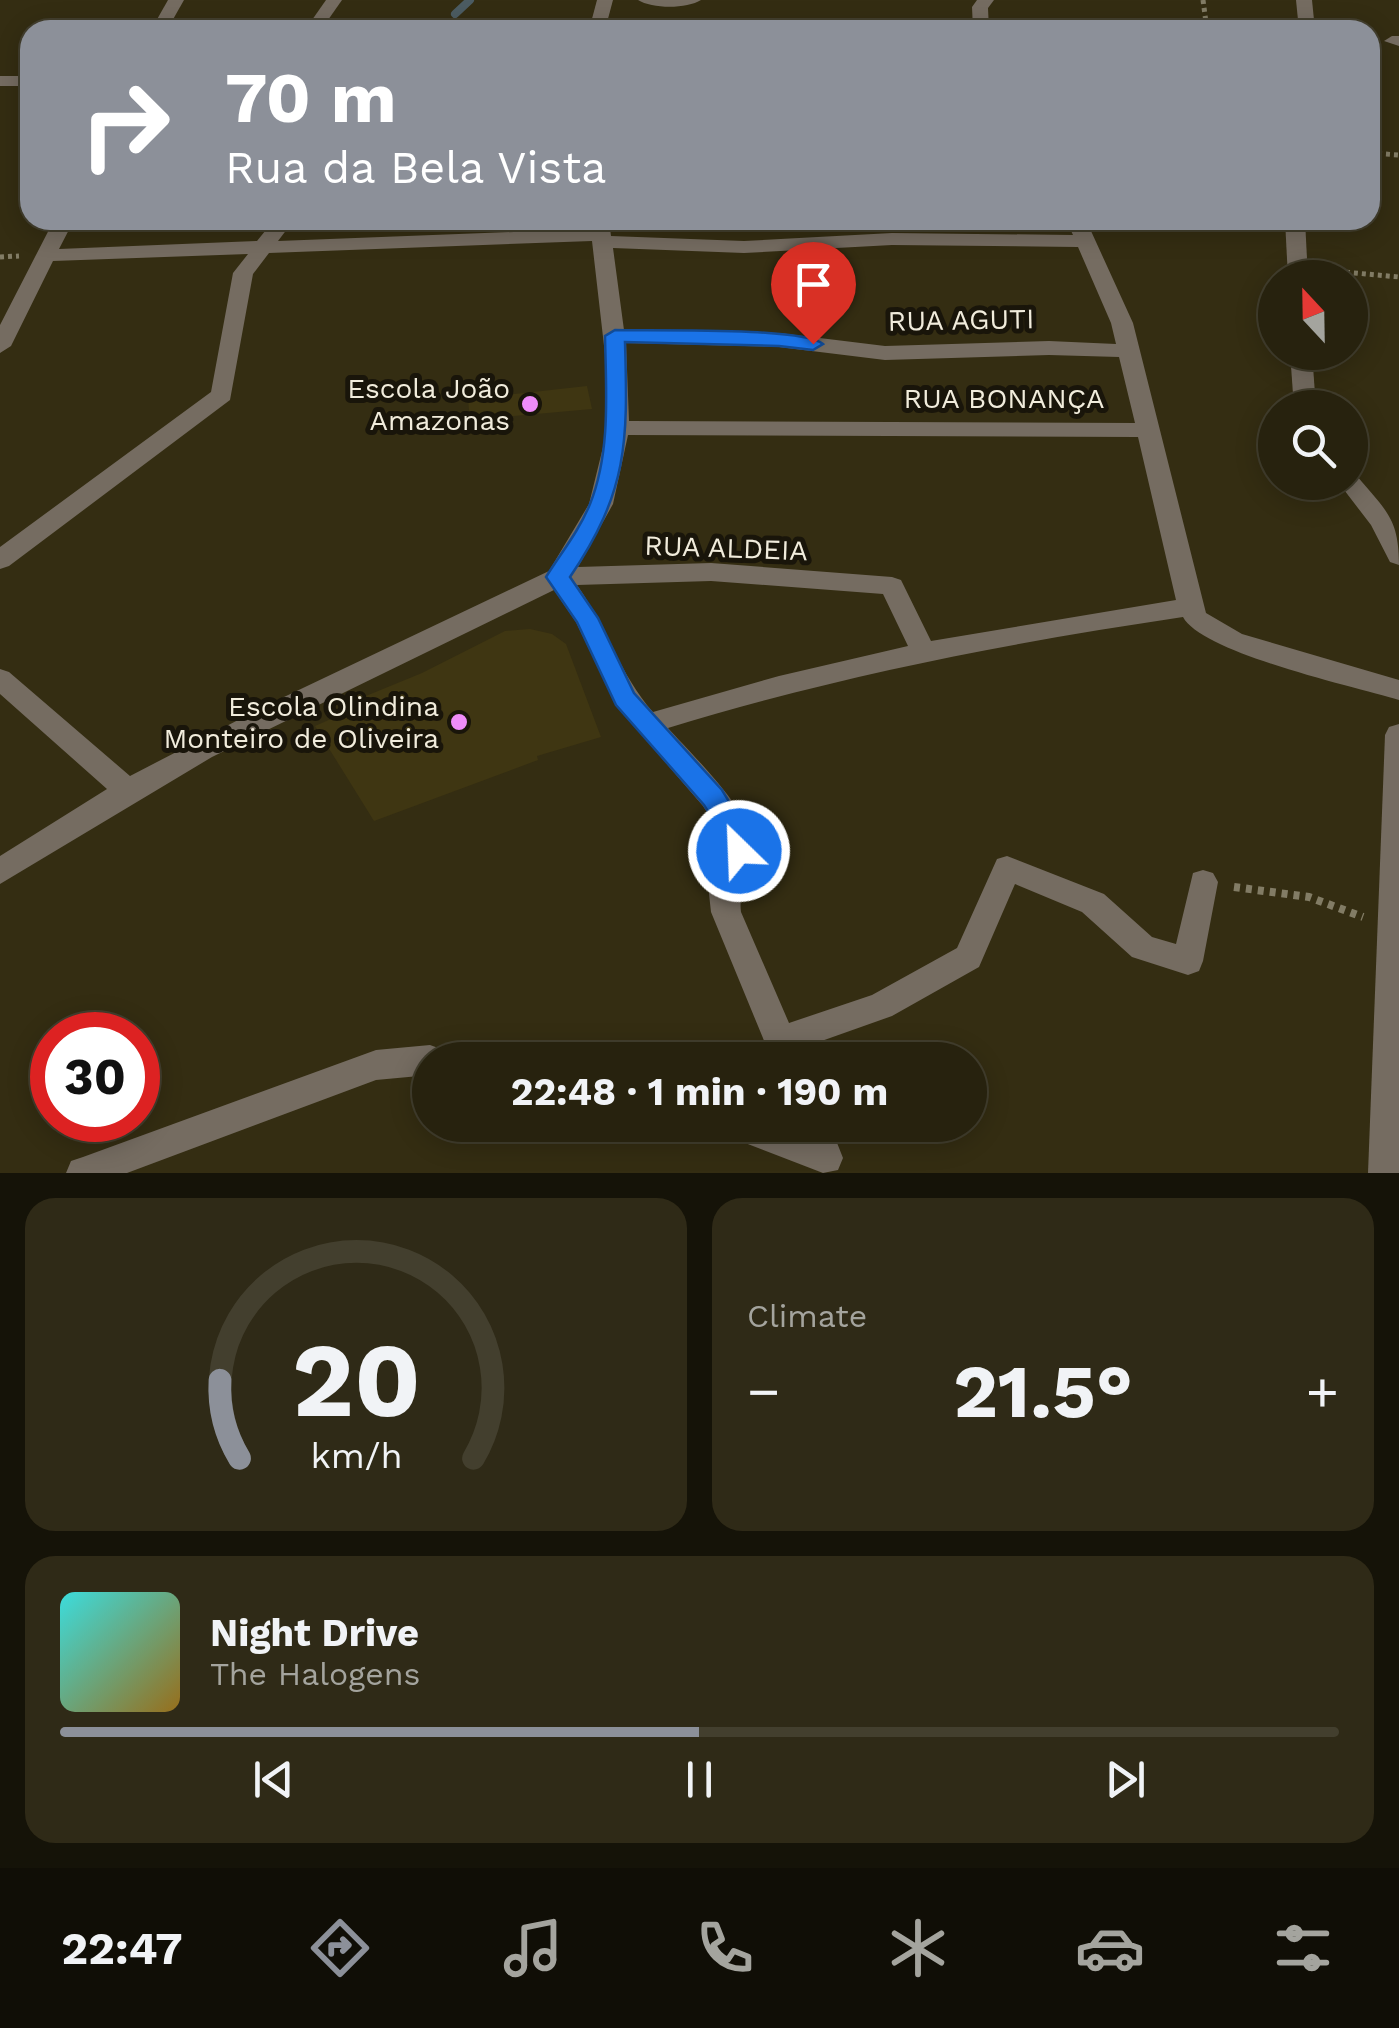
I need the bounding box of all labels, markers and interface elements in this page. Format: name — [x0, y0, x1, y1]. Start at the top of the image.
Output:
text: 70 m — [225, 57, 397, 139]
icon: right — [60, 60, 190, 190]
text: Rua da Bela Vista — [225, 141, 607, 194]
pin — [771, 242, 856, 345]
icon: arrive — [786, 257, 841, 312]
north arrow — [1258, 260, 1368, 370]
map controls — [1258, 260, 1368, 500]
street label: RUA AGUTI — [887, 302, 1035, 338]
place label: Escola João Amazonas — [347, 372, 510, 437]
street label: RUA BONANÇA — [903, 382, 1105, 415]
button: search — [1258, 390, 1368, 500]
marker: Escola João Amazonas — [519, 393, 541, 415]
street label: RUA ALDEIA — [644, 529, 808, 567]
place label: Escola Olindina Monteiro de Oliveira — [163, 690, 439, 755]
marker: Escola Olindina Monteiro de Oliveira — [448, 711, 470, 733]
position arrow — [687, 799, 791, 903]
speed limit sign: 30 — [30, 1012, 160, 1142]
text: 22:48 · 1 min · 190 m — [511, 1070, 888, 1114]
text: Climate — [747, 1297, 867, 1335]
text: 20 — [292, 1319, 420, 1441]
text: 21.5° — [953, 1347, 1133, 1435]
text: − — [747, 1359, 780, 1423]
text: + — [1306, 1359, 1339, 1423]
text: km/h — [310, 1435, 402, 1477]
text: Night Drive — [210, 1611, 419, 1655]
text: The Halogens — [210, 1655, 420, 1693]
icon: previous — [246, 1752, 301, 1807]
icon: pause — [672, 1752, 727, 1807]
icon: next — [1098, 1752, 1153, 1807]
icon: directions — [305, 1913, 375, 1983]
icon: music — [498, 1913, 568, 1983]
icon: phone — [690, 1913, 760, 1983]
icon: climate — [883, 1913, 953, 1983]
icon: car — [1075, 1913, 1145, 1983]
icon: filters — [1268, 1913, 1338, 1983]
text: 22:47 — [61, 1922, 183, 1975]

